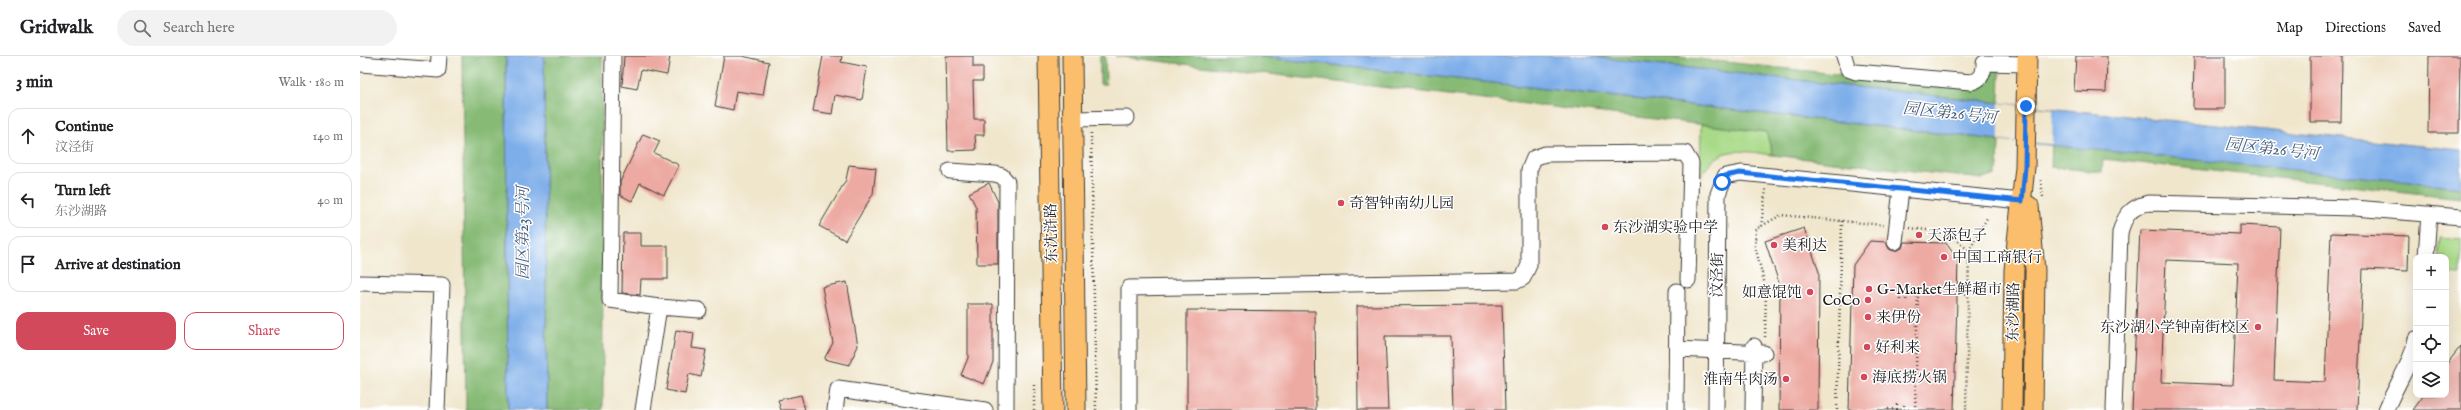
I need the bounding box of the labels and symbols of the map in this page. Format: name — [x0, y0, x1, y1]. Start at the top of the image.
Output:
route end — [2017, 97, 2035, 115]
water label: 园区第26号河 — [1902, 99, 2001, 129]
water label: 园区第26号河 — [2224, 135, 2323, 165]
route start — [1713, 173, 1731, 191]
water label: 园区第23号河 — [514, 183, 534, 280]
place label: 奇智钟南幼儿园 — [1349, 194, 1454, 213]
marker: 奇智钟南幼儿园 — [1336, 198, 1346, 208]
street label: 东沈浒路 — [1041, 203, 1062, 263]
place label: 东沙湖实验中学 — [1613, 218, 1718, 237]
marker: 东沙湖实验中学 — [1600, 222, 1610, 232]
place label: 天添包子 — [1927, 226, 1987, 245]
marker: 天添包子 — [1914, 230, 1924, 240]
place label: 美利达 — [1782, 236, 1827, 255]
marker: 美利达 — [1769, 240, 1779, 250]
place label: 中国工商银行 — [1952, 248, 2042, 267]
street label: 汶泾街 — [1708, 252, 1727, 298]
marker: 中国工商银行 — [1939, 252, 1949, 262]
place label: G-Market生鲜超市 — [1877, 280, 2002, 299]
street label: 东沙湖路 — [2003, 282, 2024, 342]
place label: 如意馄饨 — [1742, 283, 1802, 302]
marker: G-Market生鲜超市 — [1864, 284, 1874, 294]
marker: 如意馄饨 — [1805, 287, 1815, 297]
place label: CoCo — [1822, 291, 1860, 310]
marker: CoCo — [1863, 295, 1873, 305]
place label: 来伊份 — [1876, 308, 1922, 327]
marker: 来伊份 — [1863, 312, 1873, 322]
place label: 东沙湖小学钟南街校区 — [2100, 318, 2250, 337]
marker: 东沙湖小学钟南街校区 — [2253, 322, 2263, 332]
place label: 好利来 — [1875, 338, 1920, 357]
marker: 好利来 — [1862, 342, 1872, 352]
place label: 海底捞火锅 — [1872, 368, 1947, 387]
place label: 淮南牛肉汤 — [1703, 370, 1778, 389]
marker: 海底捞火锅 — [1859, 372, 1869, 382]
marker: 淮南牛肉汤 — [1781, 374, 1791, 384]

